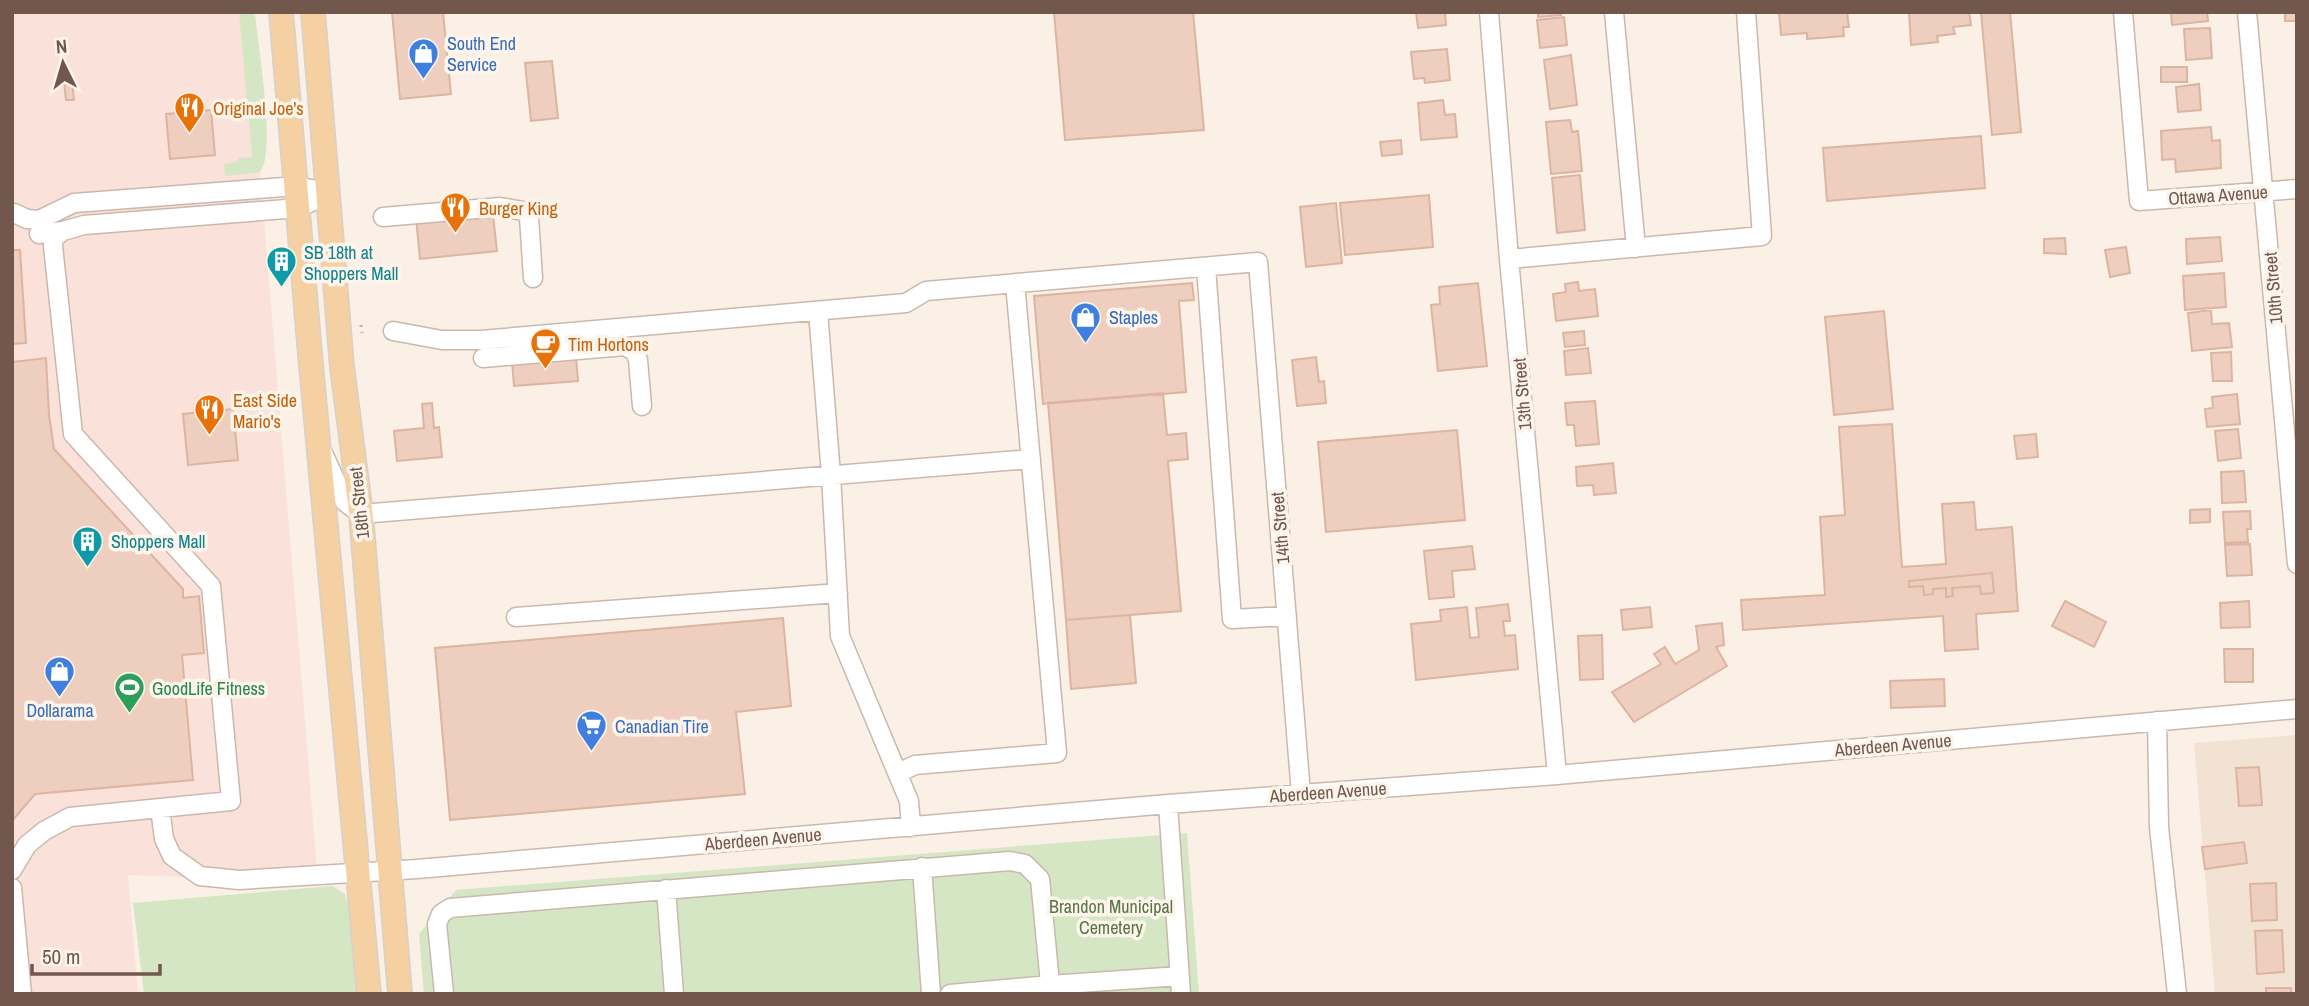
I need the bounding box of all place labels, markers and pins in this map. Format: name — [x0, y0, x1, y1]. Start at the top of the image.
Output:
place label: South End Service — [447, 31, 516, 77]
shop icon: South End Service — [407, 36, 441, 80]
restaurant icon: Original Joe's — [173, 91, 207, 135]
place label: Original Joe's — [213, 96, 304, 121]
restaurant icon: Burger King — [439, 191, 473, 235]
place label: Burger King — [479, 196, 559, 221]
place label: SB 18th at Shoppers Mall — [304, 240, 398, 286]
building icon: SB 18th at Shoppers Mall — [264, 245, 298, 289]
shop icon: Staples — [1069, 300, 1103, 344]
place label: Staples — [1109, 305, 1158, 330]
cafe icon: Tim Hortons — [528, 327, 562, 371]
place label: Tim Hortons — [568, 332, 649, 357]
place label: East Side Mario's — [233, 388, 297, 434]
restaurant icon: East Side Mario's — [193, 393, 227, 437]
building icon: Shoppers Mall — [71, 524, 105, 568]
place label: Shoppers Mall — [111, 529, 205, 554]
shop icon: Dollarama — [43, 655, 77, 699]
sports icon: GoodLife Fitness — [112, 671, 146, 715]
place label: GoodLife Fitness — [152, 676, 265, 701]
place label: Dollarama — [26, 698, 94, 723]
supermarket icon: Canadian Tire — [575, 709, 609, 753]
place label: Canadian Tire — [615, 714, 709, 739]

